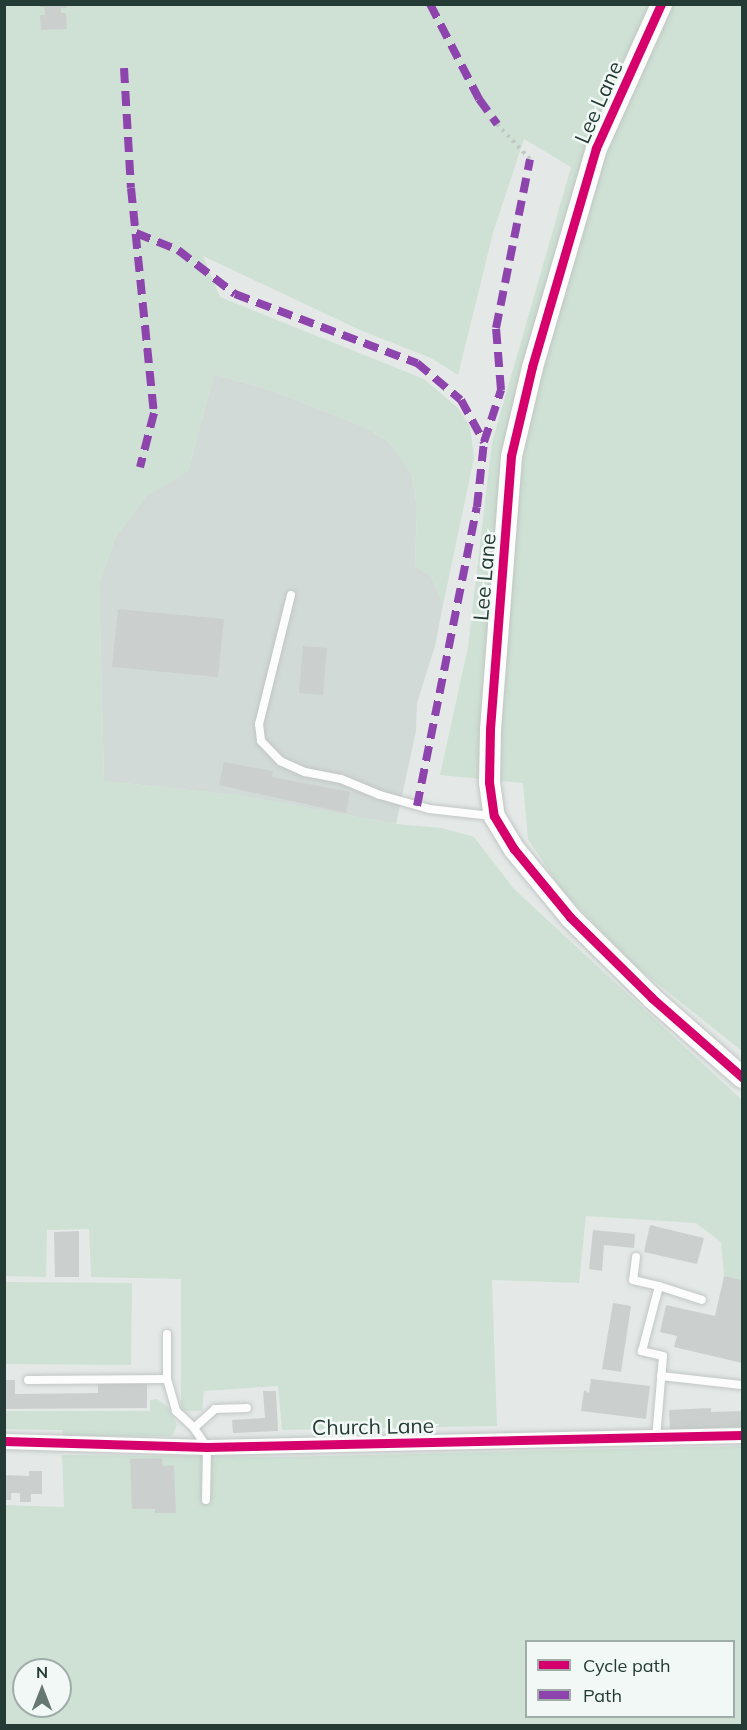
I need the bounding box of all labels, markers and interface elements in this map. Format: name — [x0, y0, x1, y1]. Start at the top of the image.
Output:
street label: Lee Lane — [569, 57, 627, 147]
street label: Lee Lane — [468, 532, 500, 622]
street label: Church Lane — [312, 1412, 434, 1440]
legend — [525, 1640, 735, 1718]
text: Cycle path — [583, 1654, 670, 1677]
north arrow — [12, 1658, 72, 1718]
text: N — [36, 1662, 48, 1682]
text: Path — [583, 1684, 622, 1707]

